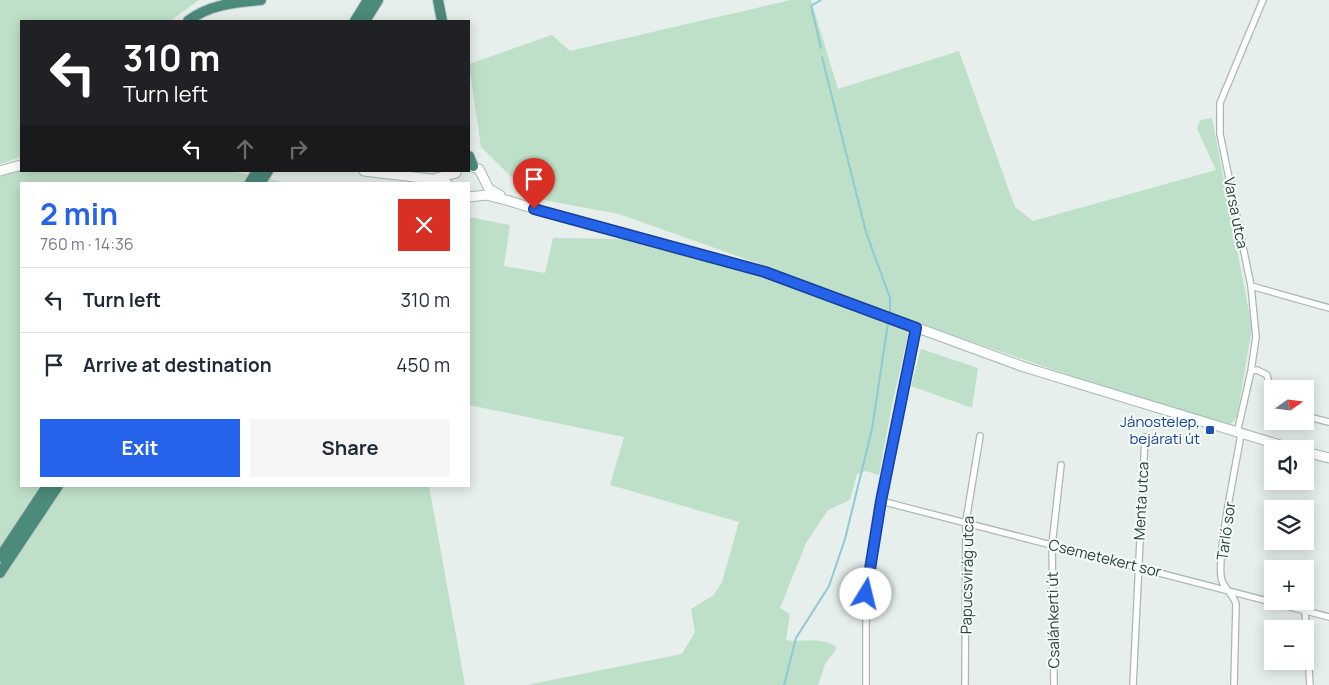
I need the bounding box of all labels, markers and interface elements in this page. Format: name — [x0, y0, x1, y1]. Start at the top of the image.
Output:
text: 310 m — [123, 34, 220, 82]
icon: left — [40, 40, 105, 105]
text: Turn left — [123, 79, 208, 109]
icon: left — [178, 135, 206, 163]
icon: ahead — [231, 135, 259, 163]
icon: right — [284, 135, 312, 163]
pin — [513, 158, 555, 209]
icon: arrive — [520, 165, 548, 193]
street label: Varsa utca — [1219, 176, 1253, 250]
text: 2 min — [40, 193, 118, 234]
button: close — [398, 199, 450, 251]
text: 760 m · 14:36 — [40, 233, 134, 255]
icon: left — [40, 286, 68, 314]
text: Turn left — [83, 287, 161, 313]
text: 310 m — [401, 287, 450, 313]
icon: arrive — [40, 351, 68, 379]
text: Arrive at destination — [83, 352, 272, 378]
text: 450 m — [396, 352, 450, 378]
north arrow — [1264, 380, 1314, 430]
map controls — [1264, 380, 1314, 670]
place label: Jánostelep, bejárati út — [1120, 411, 1200, 449]
button: Exit — [40, 419, 240, 477]
button: Share — [250, 419, 450, 477]
marker: Jánostelep, bejárati út — [1204, 424, 1216, 436]
button: sound — [1264, 440, 1314, 490]
street label: Menta utca — [1128, 461, 1154, 541]
street label: Tarló sor — [1211, 500, 1241, 562]
button: layers — [1264, 500, 1314, 550]
street label: Papucsvirág utca — [955, 516, 979, 634]
street label: Csemetekert sor — [1046, 534, 1164, 582]
button: + — [1264, 560, 1314, 610]
position arrow — [839, 567, 891, 619]
street label: Csalánkerti út — [1042, 572, 1064, 668]
button: − — [1264, 620, 1314, 670]

